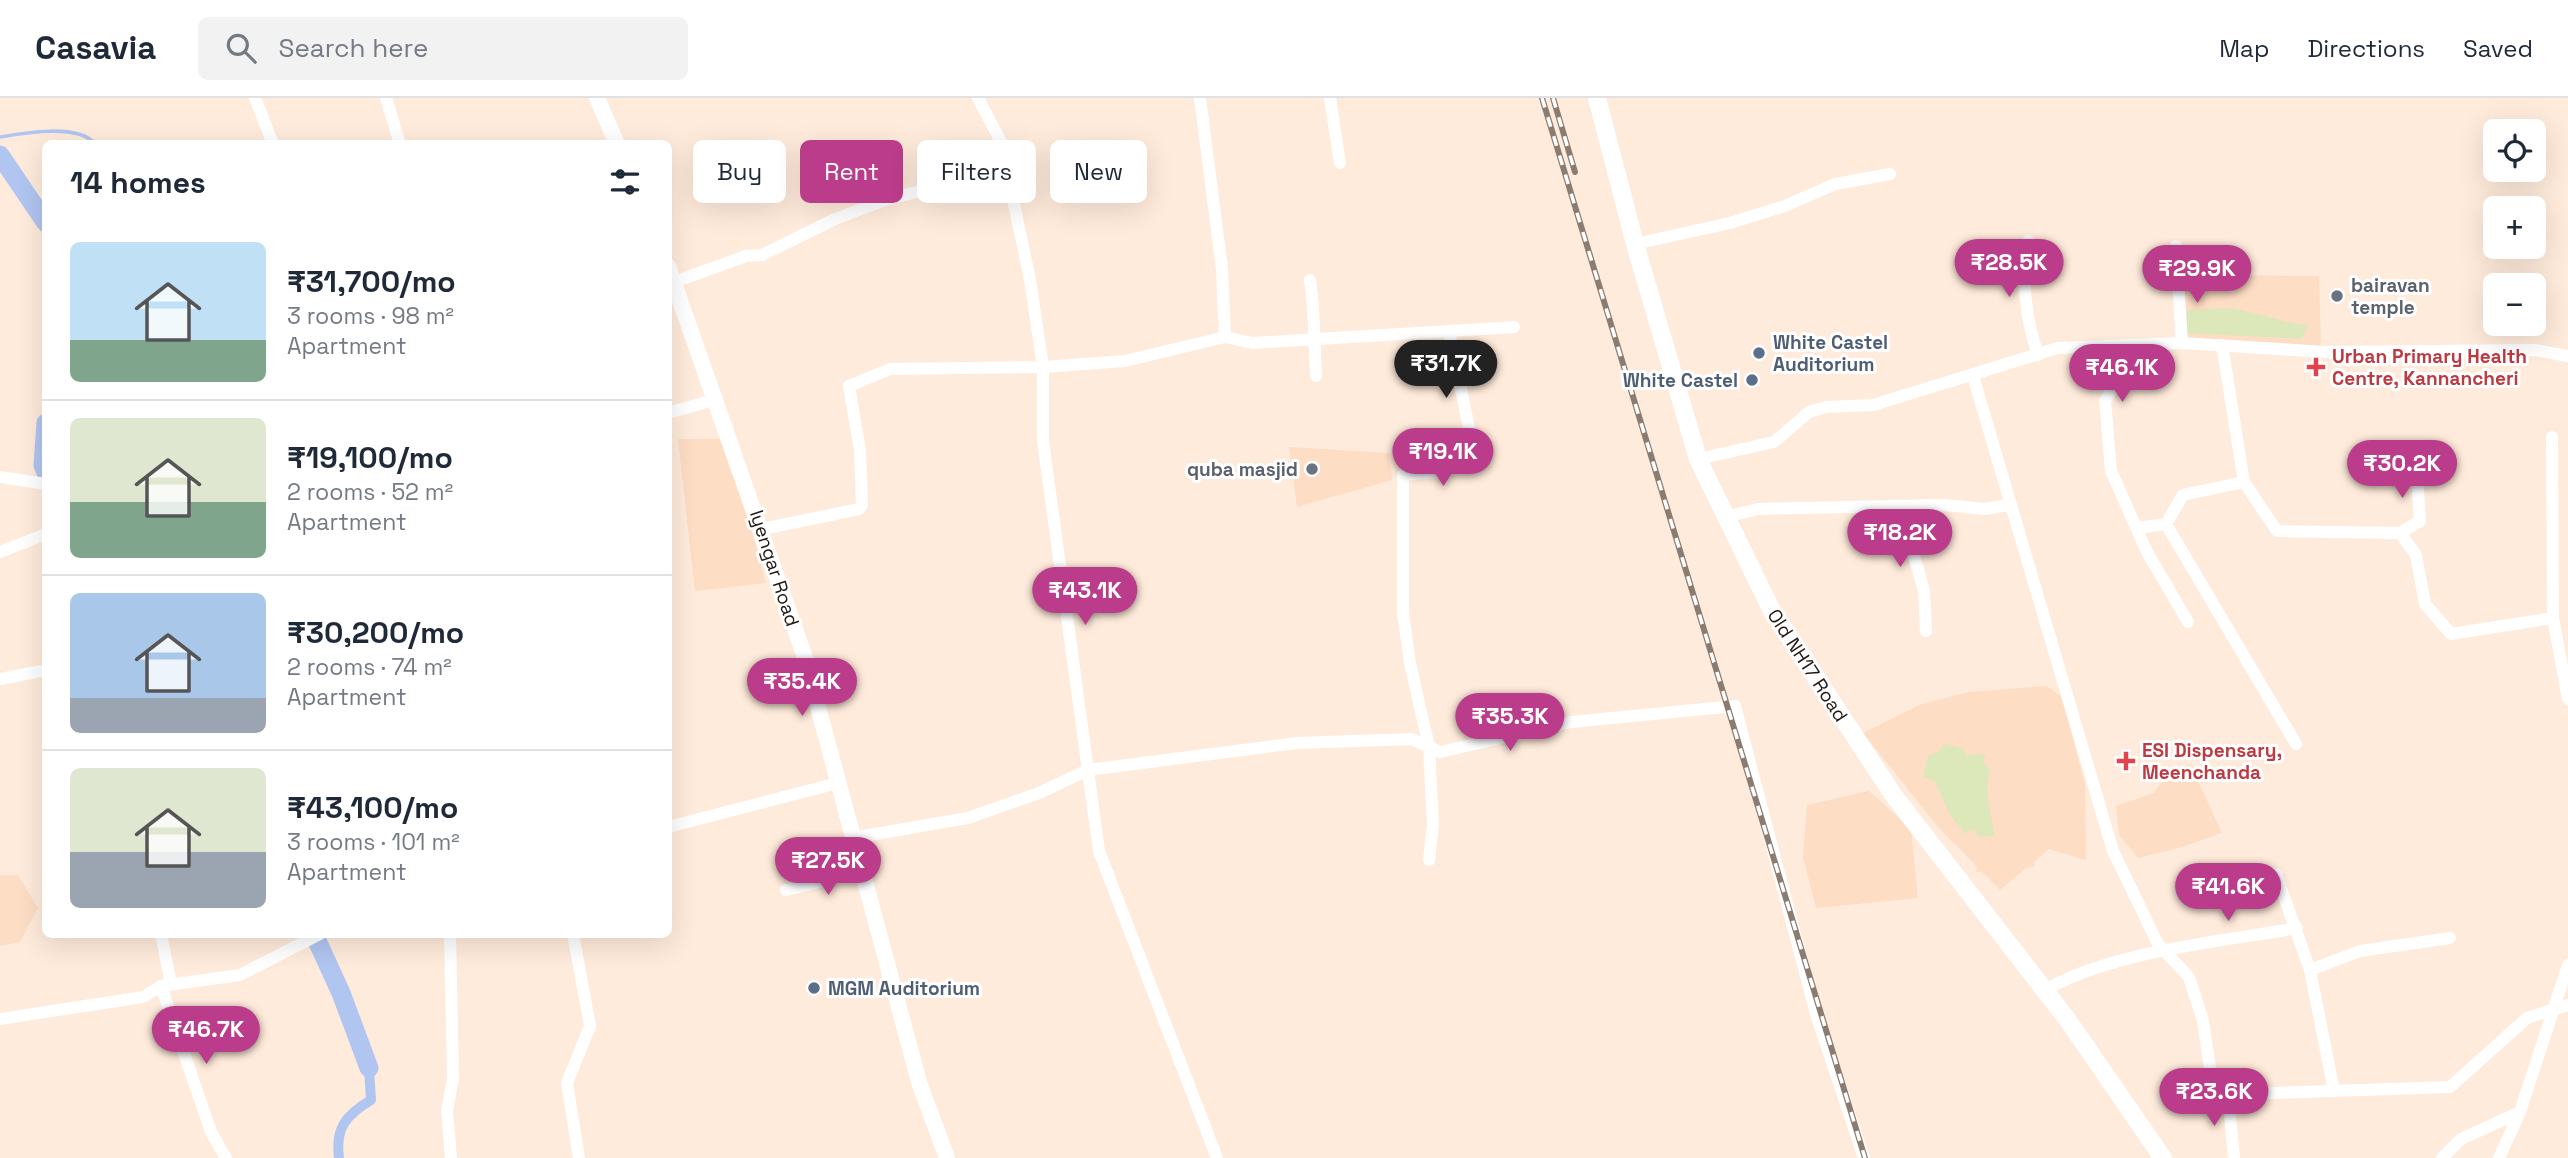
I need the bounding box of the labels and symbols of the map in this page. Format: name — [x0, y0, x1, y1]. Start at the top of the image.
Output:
pin: ₹28.5K — [1952, 240, 2066, 299]
pin: ₹29.9K — [2140, 246, 2254, 305]
place label: bairavan temple — [2351, 273, 2430, 320]
marker: bairavan temple — [2329, 288, 2345, 304]
place label: White Castel Auditorium — [1773, 330, 1888, 377]
pin: ₹31.7K — [1389, 341, 1503, 400]
pin: ₹46.1K — [2065, 344, 2179, 404]
place label: Urban Primary Health Centre, Kannancheri — [2332, 344, 2527, 391]
marker: White Castel Auditorium — [1751, 345, 1767, 361]
marker: Urban Primary Health Centre, Kannancheri — [2306, 357, 2326, 377]
place label: White Castel — [1623, 368, 1738, 393]
marker: White Castel — [1744, 372, 1760, 388]
pin: ₹19.1K — [1386, 428, 1500, 488]
pin: ₹30.2K — [2345, 440, 2459, 500]
place label: quba masjid — [1187, 457, 1298, 482]
marker: quba masjid — [1304, 461, 1320, 477]
street label: Iyengar Road — [744, 507, 805, 630]
pin: ₹18.2K — [1843, 510, 1957, 569]
pin: ₹43.1K — [1028, 568, 1142, 627]
street label: Old NH17 Road — [1762, 604, 1853, 726]
pin: ₹35.4K — [745, 658, 859, 718]
pin: ₹35.3K — [1453, 694, 1567, 753]
place label: ESI Dispensary, Meenchanda — [2142, 738, 2282, 785]
marker: ESI Dispensary, Meenchanda — [2116, 751, 2136, 771]
pin: ₹27.5K — [771, 838, 885, 897]
pin: ₹41.6K — [2171, 864, 2285, 923]
place label: MGM Auditorium — [828, 976, 980, 1001]
marker: MGM Auditorium — [806, 980, 822, 996]
pin: ₹46.7K — [149, 1006, 263, 1066]
pin: ₹23.6K — [2157, 1068, 2271, 1128]

